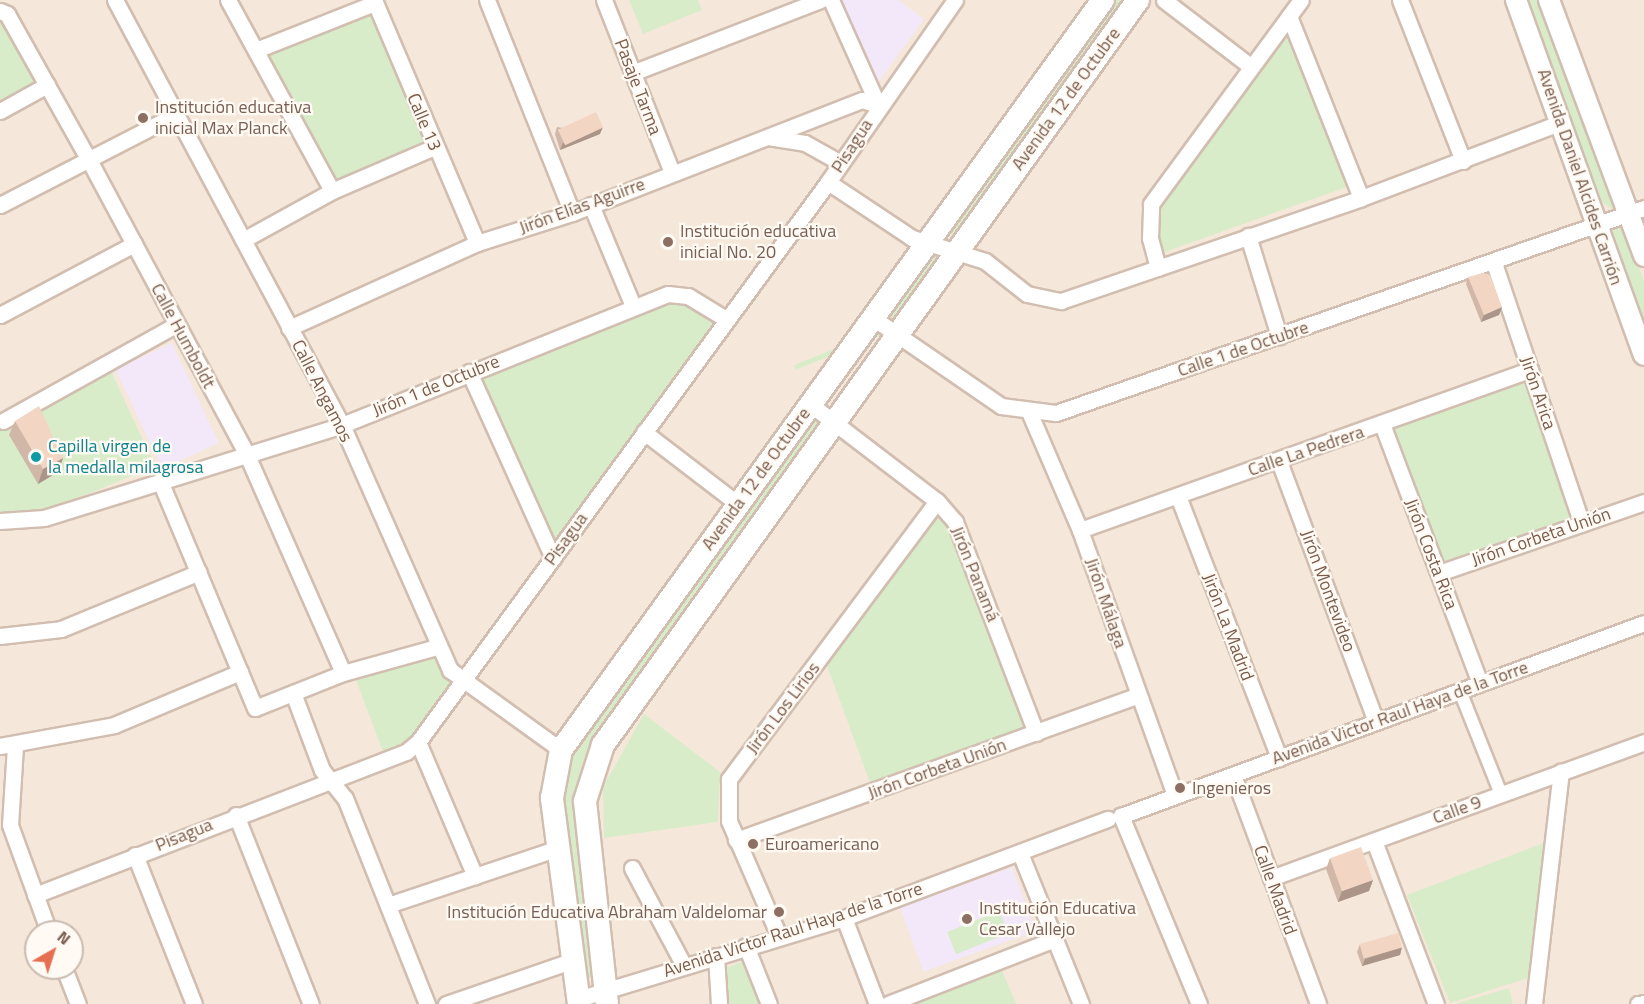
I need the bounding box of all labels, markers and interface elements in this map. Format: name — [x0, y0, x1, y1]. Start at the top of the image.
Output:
street label: Avenida 12 de Octubre — [1007, 23, 1125, 175]
street label: Pasaje Tarma — [610, 36, 666, 138]
street label: Avenida Daniel Alcides Carrión — [1533, 66, 1627, 288]
street label: Calle 13 — [402, 90, 446, 154]
place label: Institución educativa inicial Max Planck — [155, 97, 311, 140]
marker: Institución educativa inicial Max Planck — [136, 111, 150, 125]
street label: Pisagua — [827, 115, 877, 177]
street label: Jirón Elías Aguirre — [516, 173, 648, 239]
place label: Institución educativa inicial No. 20 — [680, 221, 836, 264]
marker: Institución educativa inicial No. 20 — [661, 235, 675, 249]
street label: Calle Humboldt — [146, 280, 220, 392]
street label: Calle 1 de Octubre — [1175, 316, 1311, 382]
street label: Calle Angamos — [287, 336, 357, 446]
street label: Jirón 1 de Octubre — [369, 351, 503, 421]
street label: Jirón Arica — [1515, 354, 1561, 432]
street label: Avenida 12 de Octubre — [697, 403, 815, 555]
street label: Calle La Pedrera — [1245, 421, 1367, 481]
place label: Capilla virgen de la medalla milagrosa — [48, 436, 203, 478]
marker: Capilla virgen de la medalla milagrosa — [29, 450, 43, 464]
street label: Jirón Costa Rica — [1400, 496, 1462, 612]
street label: Jirón Corbeta Unión — [1469, 503, 1613, 571]
street label: Pisagua — [540, 508, 592, 570]
street label: Jirón Panamá — [946, 523, 1004, 625]
street label: Jirón Montevideo — [1296, 527, 1360, 655]
street label: Jirón Málaga — [1081, 555, 1131, 651]
street label: Jirón La Madrid — [1198, 570, 1258, 684]
street label: Avenida Victor Raul Haya de la Torre — [1269, 656, 1531, 770]
street label: Jirón Los Lirios — [741, 658, 825, 758]
street label: Jirón Corbeta Unión — [865, 734, 1009, 804]
place label: Ingenieros — [1192, 777, 1271, 799]
marker: Ingenieros — [1173, 781, 1187, 795]
street label: Calle 9 — [1430, 791, 1484, 829]
street label: Pisagua — [152, 814, 216, 856]
place label: Euroamericano — [765, 833, 879, 855]
marker: Euroamericano — [746, 837, 760, 851]
street label: Calle Madrid — [1249, 842, 1301, 938]
street label: Avenida Victor Raul Haya de la Torre — [661, 878, 925, 982]
place label: Institución Educativa Cesar Vallejo — [979, 898, 1136, 940]
place label: Institución Educativa Abraham Valdelomar — [447, 901, 767, 923]
marker: Institución Educativa Abraham Valdelomar — [772, 905, 786, 919]
marker: Institución Educativa Cesar Vallejo — [960, 912, 974, 926]
north arrow — [24, 920, 84, 980]
text: N — [52, 925, 76, 950]

